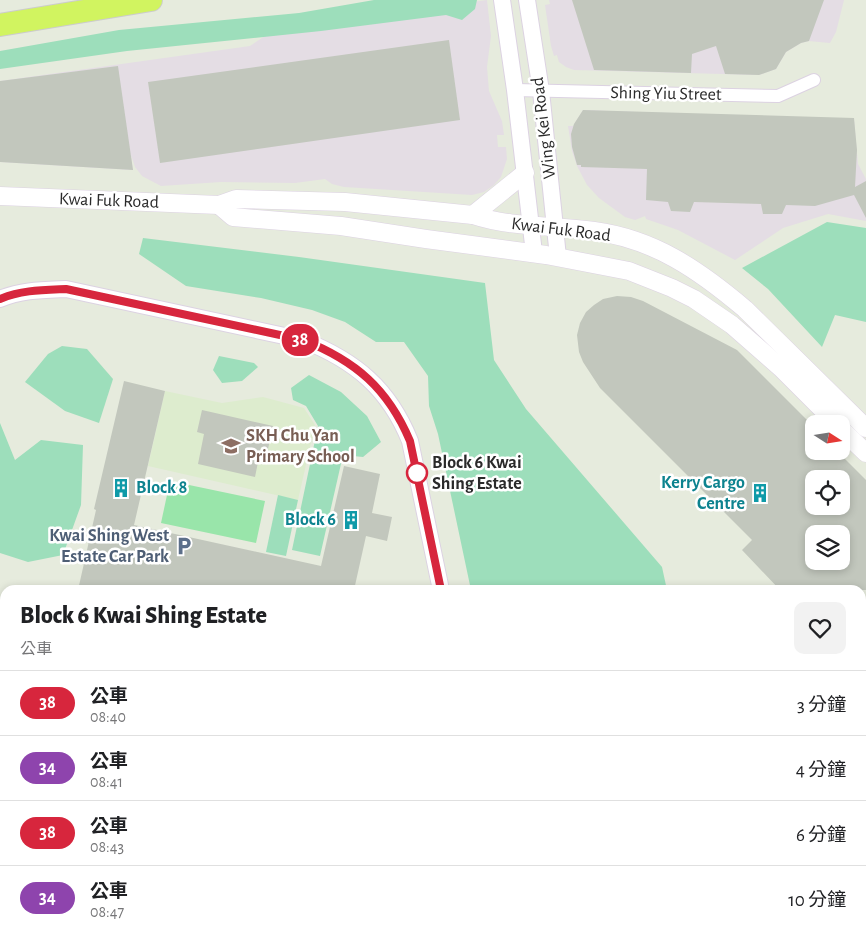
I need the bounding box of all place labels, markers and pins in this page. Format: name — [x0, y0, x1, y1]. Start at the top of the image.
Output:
place label: SKH Chu Yan Primary School — [246, 427, 355, 466]
school or university icon: SKH Chu Yan Primary School — [220, 435, 242, 457]
place label: Block 6 Kwai Shing Estate — [432, 454, 522, 493]
marker: Block 6 Kwai Shing Estate — [406, 462, 428, 484]
place label: Kerry Cargo Centre — [661, 474, 745, 513]
building icon: Block 8 — [110, 477, 132, 499]
place label: Block 8 — [136, 479, 188, 497]
building icon: Kerry Cargo Centre — [749, 482, 771, 504]
building icon: Block 6 — [340, 509, 362, 531]
place label: Block 6 — [285, 511, 336, 529]
place label: Kwai Shing West Estate Car Park — [49, 527, 169, 566]
parking icon: Kwai Shing West Estate Car Park — [173, 535, 195, 557]

